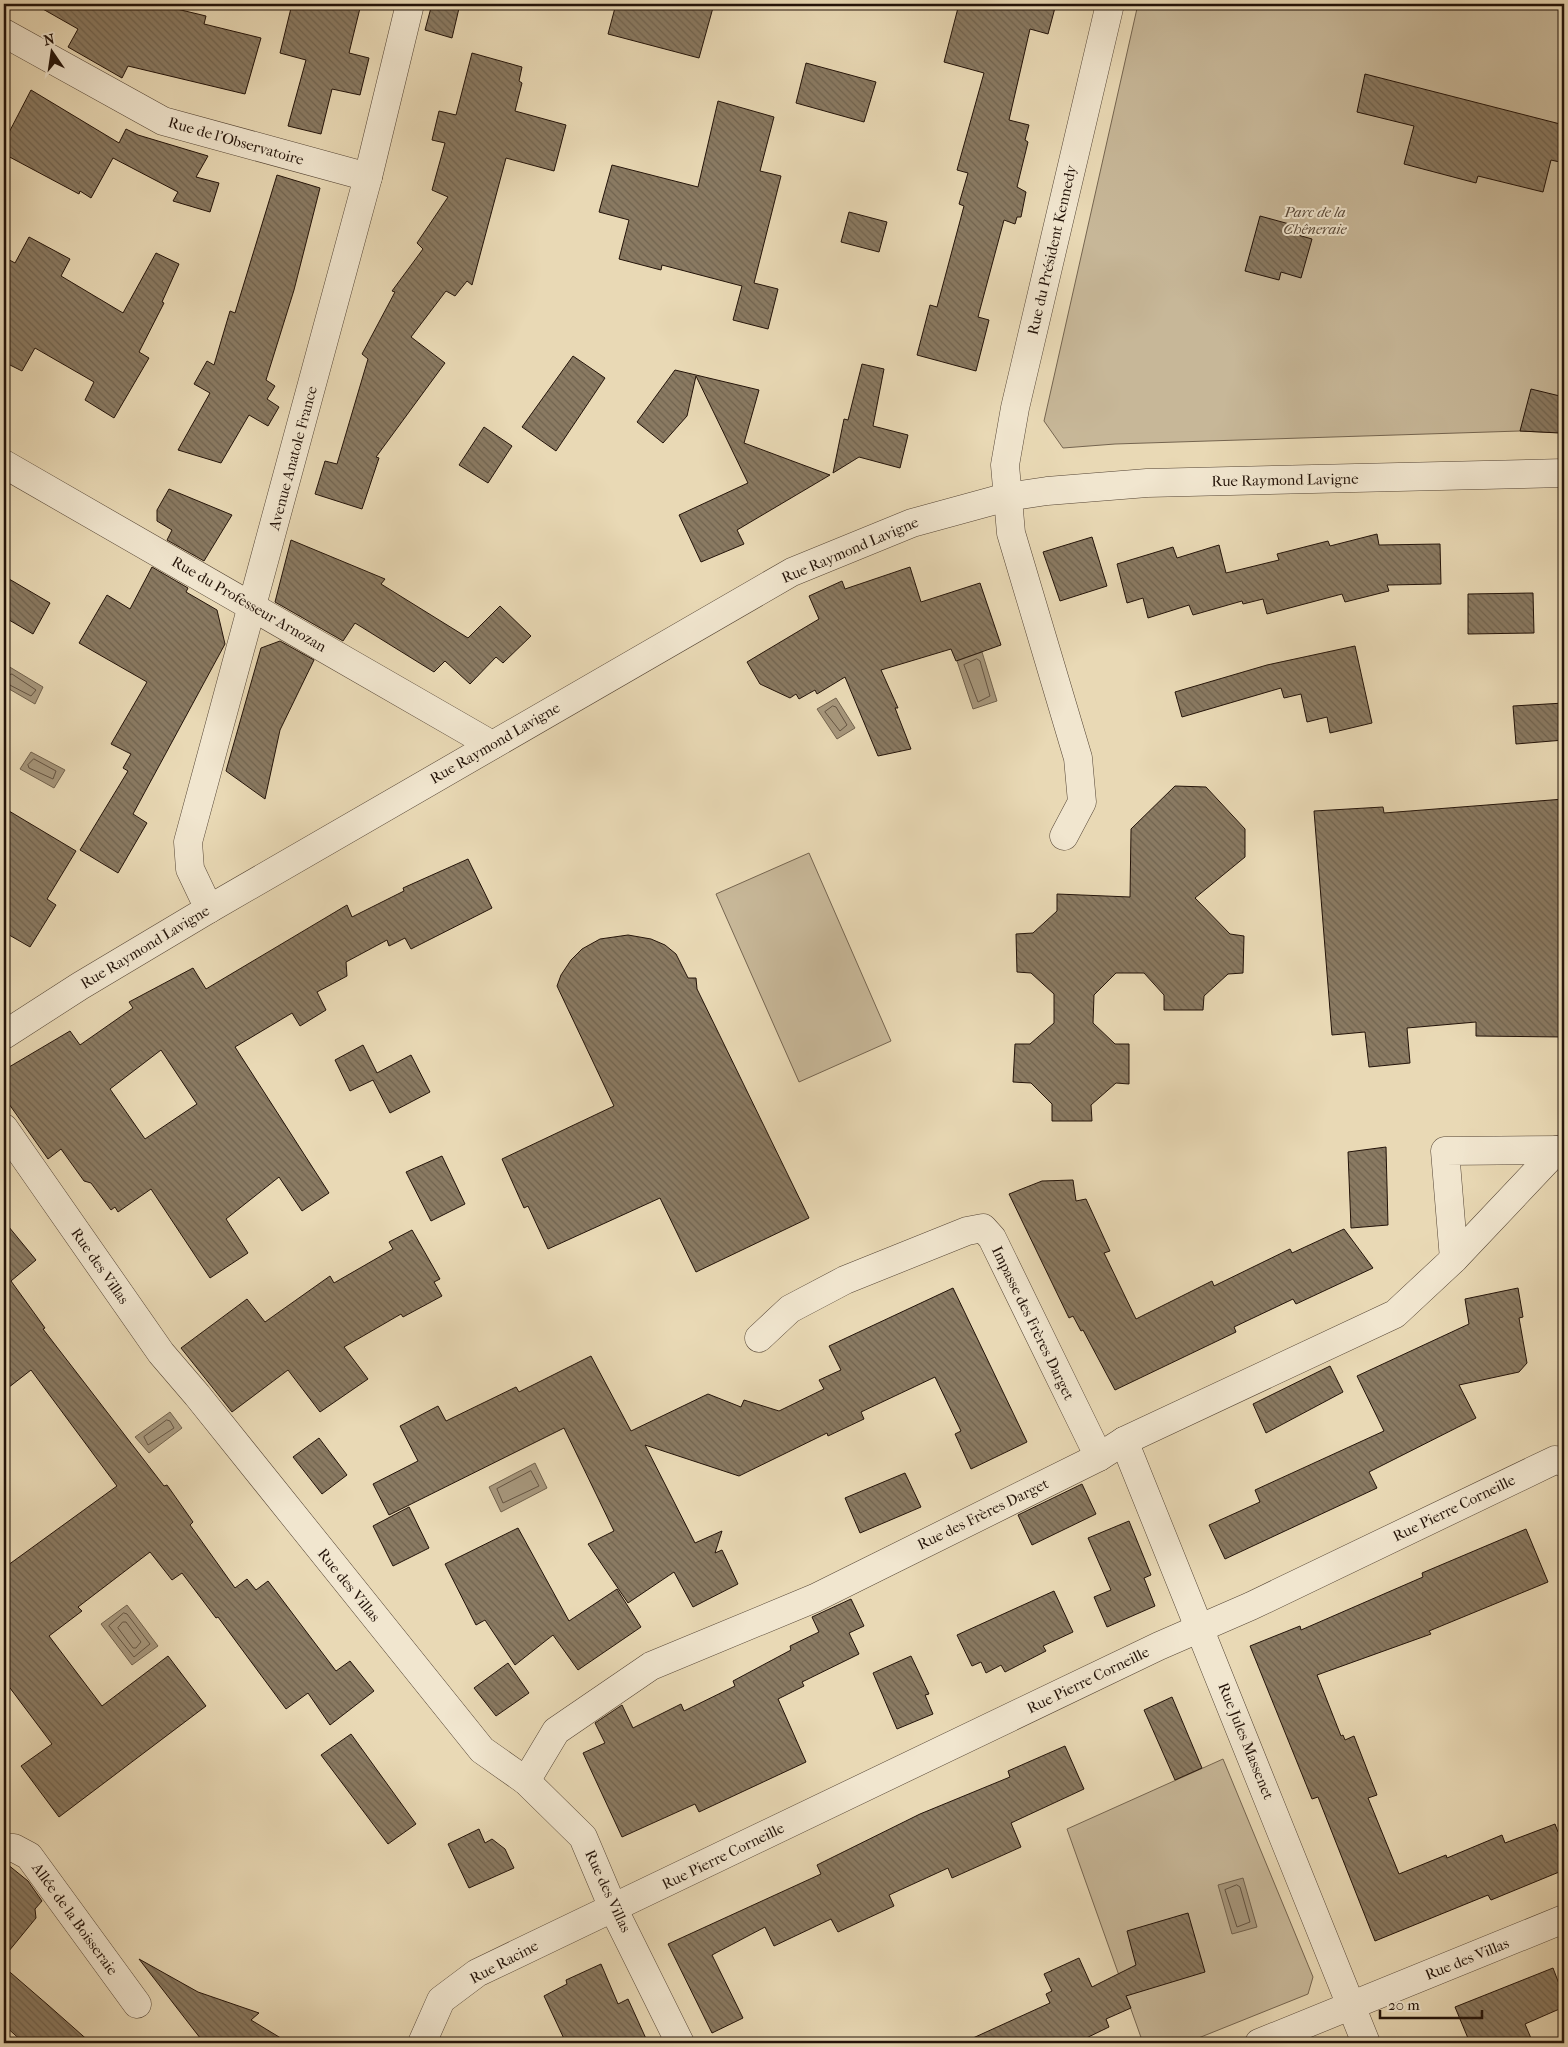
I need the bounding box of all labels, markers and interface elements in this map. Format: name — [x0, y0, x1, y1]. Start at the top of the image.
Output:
north arrow — [28, 28, 78, 78]
text: N — [42, 30, 57, 49]
street label: Rue de l'Observatoire — [166, 113, 306, 169]
street label: Rue du Président Kennedy — [1024, 162, 1081, 337]
park label: Parc de la Chêneraie — [1283, 203, 1348, 238]
street label: Avenue Anatole France — [265, 383, 321, 533]
street label: Rue Raymond Lavigne — [1211, 470, 1359, 490]
street label: Rue Raymond Lavigne — [779, 513, 922, 587]
street label: Rue du Professeur Arnozan — [168, 552, 330, 656]
street label: Rue Raymond Lavigne — [427, 698, 564, 788]
street label: Rue Raymond Lavigne — [77, 901, 213, 993]
street label: Rue des Villas — [67, 1224, 133, 1308]
street label: Impasse des Frères Darget — [988, 1243, 1078, 1404]
street label: Rue Pierre Corneille — [1390, 1470, 1519, 1545]
street label: Rue des Frères Darget — [914, 1474, 1052, 1554]
street label: Rue des Villas — [314, 1545, 384, 1626]
street label: Rue Pierre Corneille — [1024, 1642, 1153, 1717]
street label: Rue Jules Massenet — [1214, 1680, 1278, 1803]
street label: Rue Pierre Corneille — [659, 1818, 788, 1893]
street label: Rue des Villas — [581, 1847, 635, 1936]
street label: Allée de la Boisseraie — [28, 1859, 122, 1979]
street label: Rue des Villas — [1422, 1934, 1512, 1984]
street label: Rue Racine — [467, 1936, 542, 1988]
scale bar — [1380, 1987, 1483, 2019]
text: 20 m — [1388, 1996, 1420, 2014]

